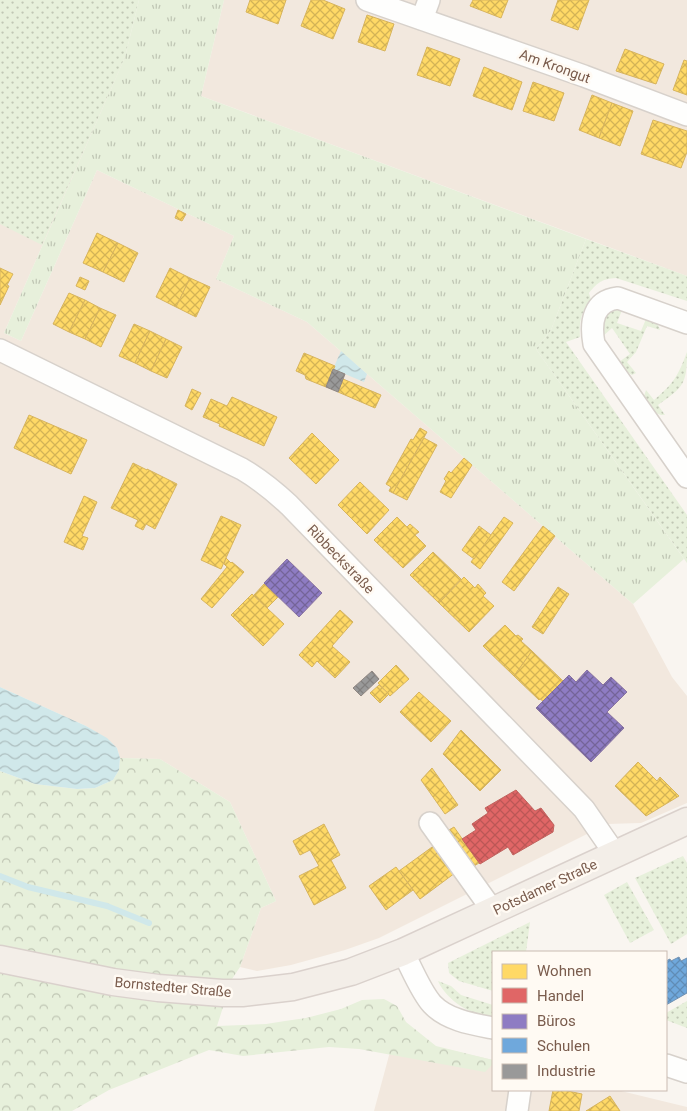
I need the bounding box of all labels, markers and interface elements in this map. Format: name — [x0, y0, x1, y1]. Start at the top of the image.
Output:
street label: Am Krongut — [517, 46, 593, 86]
street label: Ribbeckstraße — [304, 521, 378, 597]
street label: Potsdamer Straße — [491, 856, 599, 918]
legend — [492, 951, 667, 1091]
text: Wohnen — [537, 962, 591, 980]
street label: Bornstedter Straße — [114, 974, 232, 1000]
text: Handel — [537, 987, 584, 1005]
text: Büros — [537, 1012, 576, 1030]
text: Schulen — [537, 1037, 590, 1055]
text: Industrie — [537, 1062, 595, 1080]

